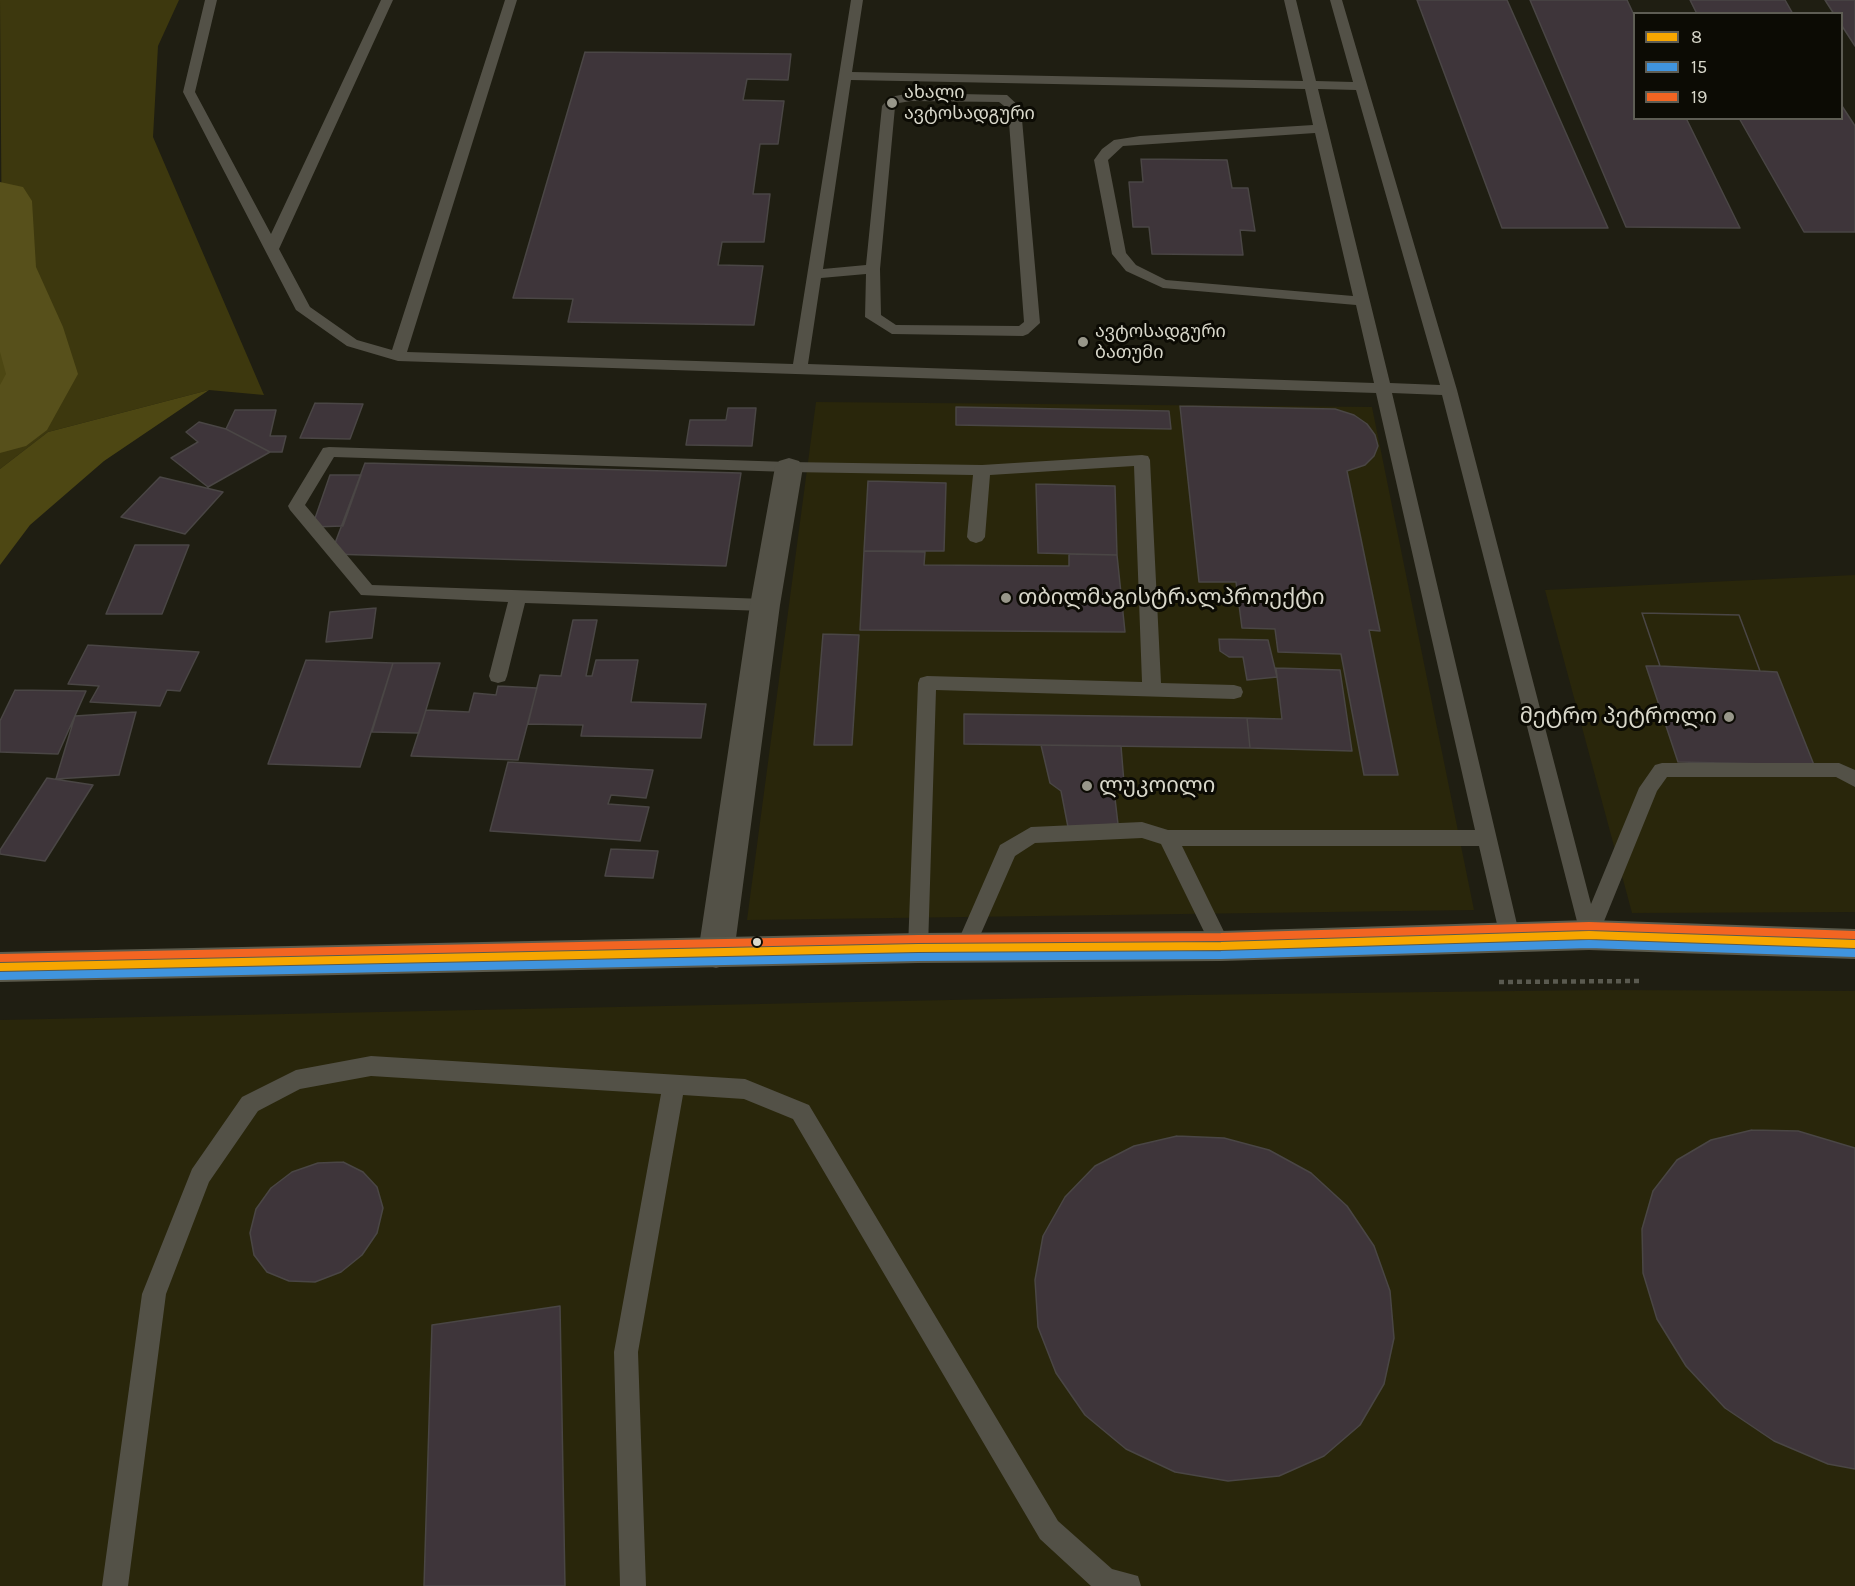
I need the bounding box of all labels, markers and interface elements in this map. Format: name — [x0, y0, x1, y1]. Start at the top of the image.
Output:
legend — [1633, 12, 1843, 120]
text: 8 — [1691, 26, 1702, 48]
text: 15 — [1691, 56, 1707, 78]
place label: ახალი ავტოსადგური — [904, 82, 1035, 124]
text: 19 — [1691, 86, 1707, 108]
marker: ახალი ავტოსადგური — [885, 96, 899, 110]
place label: ავტოსადგური ბათუმი — [1095, 321, 1226, 364]
marker: ავტოსადგური ბათუმი — [1076, 335, 1090, 349]
place label: თბილმაგისტრალპროექტი — [1018, 585, 1325, 611]
marker: თბილმაგისტრალპროექტი — [999, 591, 1013, 605]
place label: მეტრო პეტროლი — [1520, 704, 1717, 730]
marker: მეტრო პეტროლი — [1722, 710, 1736, 724]
place label: ლუკოილი — [1099, 773, 1215, 799]
marker: ლუკოილი — [1080, 779, 1094, 793]
unlabelled marker — [751, 936, 763, 948]

